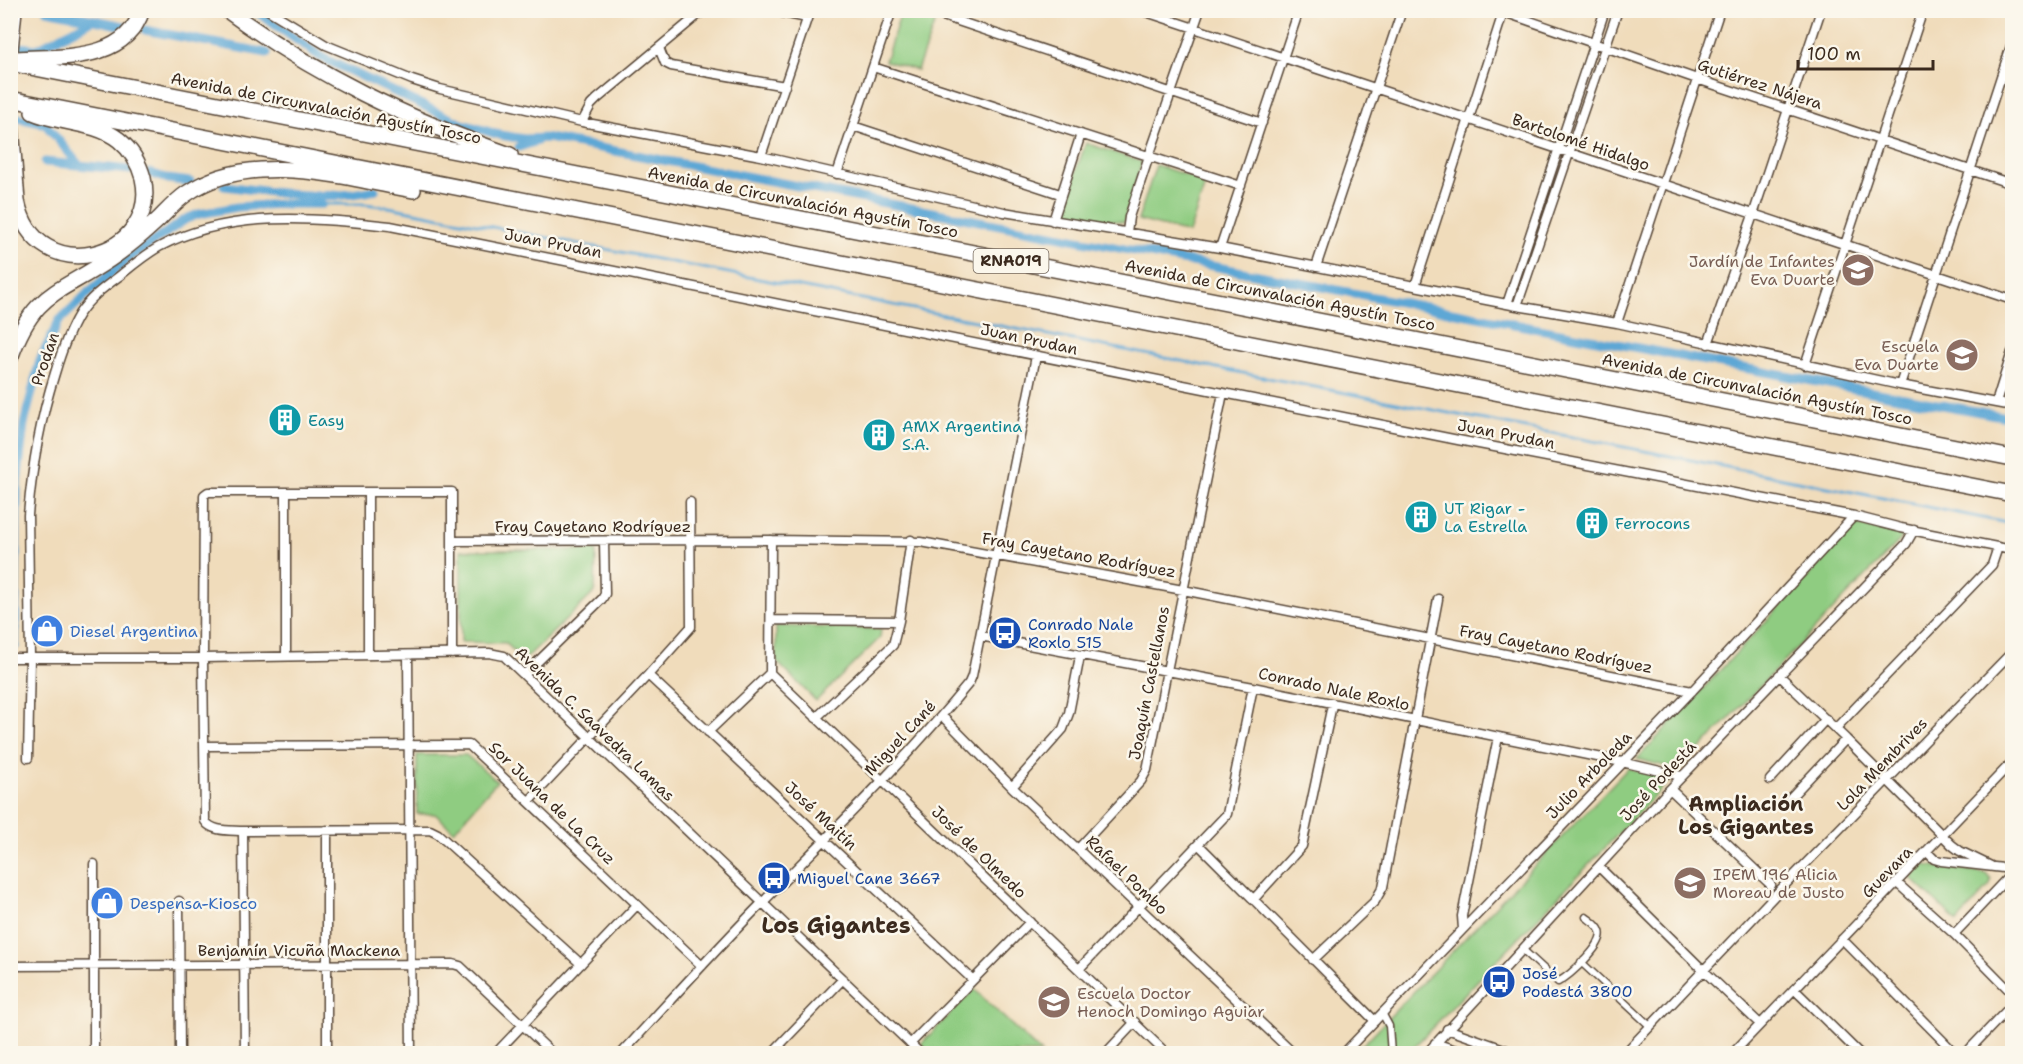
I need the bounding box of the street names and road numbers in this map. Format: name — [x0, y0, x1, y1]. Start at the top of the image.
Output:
street label: Gutiérrez Nájera — [1695, 54, 1825, 114]
street label: Avenida de Circunvalación Agustín Tosco — [169, 68, 483, 148]
street label: Bartolomé Hidalgo — [1509, 109, 1653, 175]
street label: Avenida de Circunvalación Agustín Tosco — [646, 162, 960, 242]
street label: Juan Prudan — [502, 223, 604, 263]
road number: RNA019 — [974, 249, 1048, 273]
street label: Avenida de Circunvalación Agustín Tosco — [1123, 255, 1437, 335]
street label: Juan Prudan — [978, 318, 1080, 360]
street label: Prodan — [26, 329, 64, 389]
street label: Avenida de Circunvalación Agustín Tosco — [1600, 349, 1914, 429]
street label: Juan Prudan — [1455, 414, 1557, 454]
street label: Fray Cayetano Rodríguez — [495, 516, 691, 537]
street label: Fray Cayetano Rodríguez — [980, 528, 1178, 582]
street label: Joaquín Castellanos — [1124, 604, 1174, 762]
street label: Fray Cayetano Rodríguez — [1458, 620, 1654, 678]
street label: Avenida C. Saavedra Lamas — [511, 642, 679, 806]
street label: Conrado Nale Roxlo — [1256, 663, 1412, 715]
street label: Miguel Cané — [860, 696, 940, 780]
street label: Lola Membrives — [1832, 713, 1932, 815]
street label: Julio Arboleda — [1542, 727, 1636, 823]
street label: José Podestá — [1615, 736, 1701, 826]
street label: Sor Juana de La Cruz — [484, 737, 620, 869]
street label: José Maitín — [780, 777, 862, 855]
street label: José de Olmedo — [927, 801, 1031, 903]
street label: Rafael Pombo — [1082, 831, 1172, 919]
street label: Guevara — [1857, 842, 1917, 902]
street label: Benjamín Vicuña Mackena — [198, 940, 400, 961]

